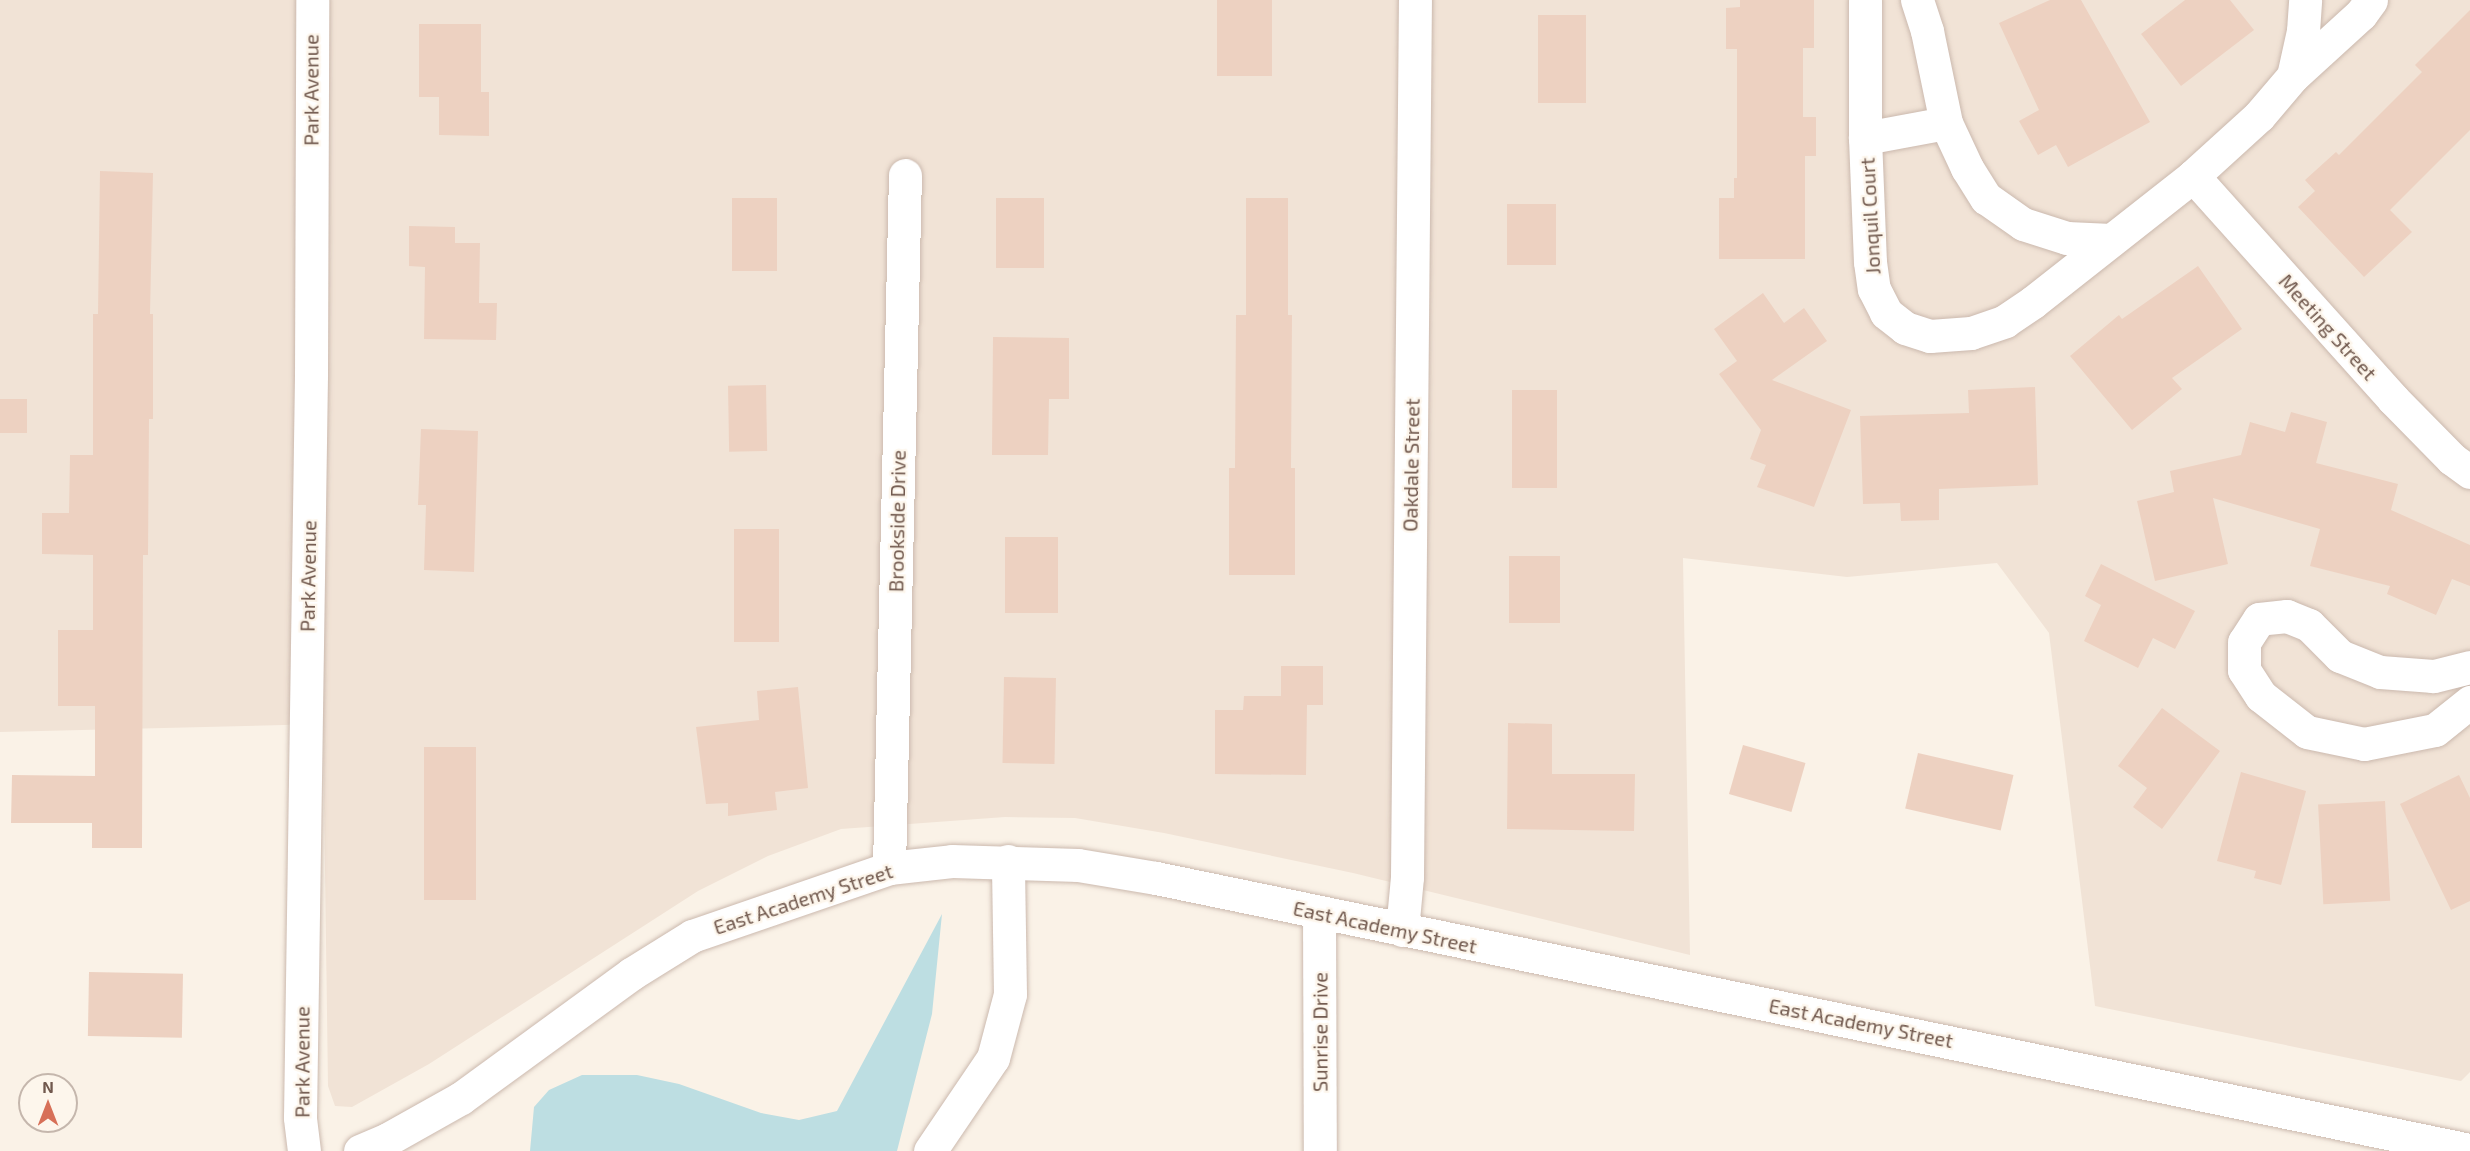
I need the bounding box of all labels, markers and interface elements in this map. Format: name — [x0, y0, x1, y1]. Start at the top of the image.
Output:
street label: Park Avenue — [299, 34, 323, 146]
street label: Jonquil Court — [1855, 157, 1885, 275]
street label: Meeting Street — [2274, 269, 2382, 385]
street label: Oakdale Street — [1398, 398, 1424, 532]
street label: Brookside Drive — [884, 450, 910, 592]
street label: Park Avenue — [295, 520, 321, 632]
street label: East Academy Street — [710, 859, 896, 939]
street label: East Academy Street — [1291, 896, 1479, 958]
street label: Sunrise Drive — [1308, 972, 1332, 1092]
street label: East Academy Street — [1766, 993, 1956, 1053]
street label: Park Avenue — [290, 1006, 314, 1118]
north arrow — [18, 1073, 78, 1133]
text: N — [42, 1077, 54, 1096]

